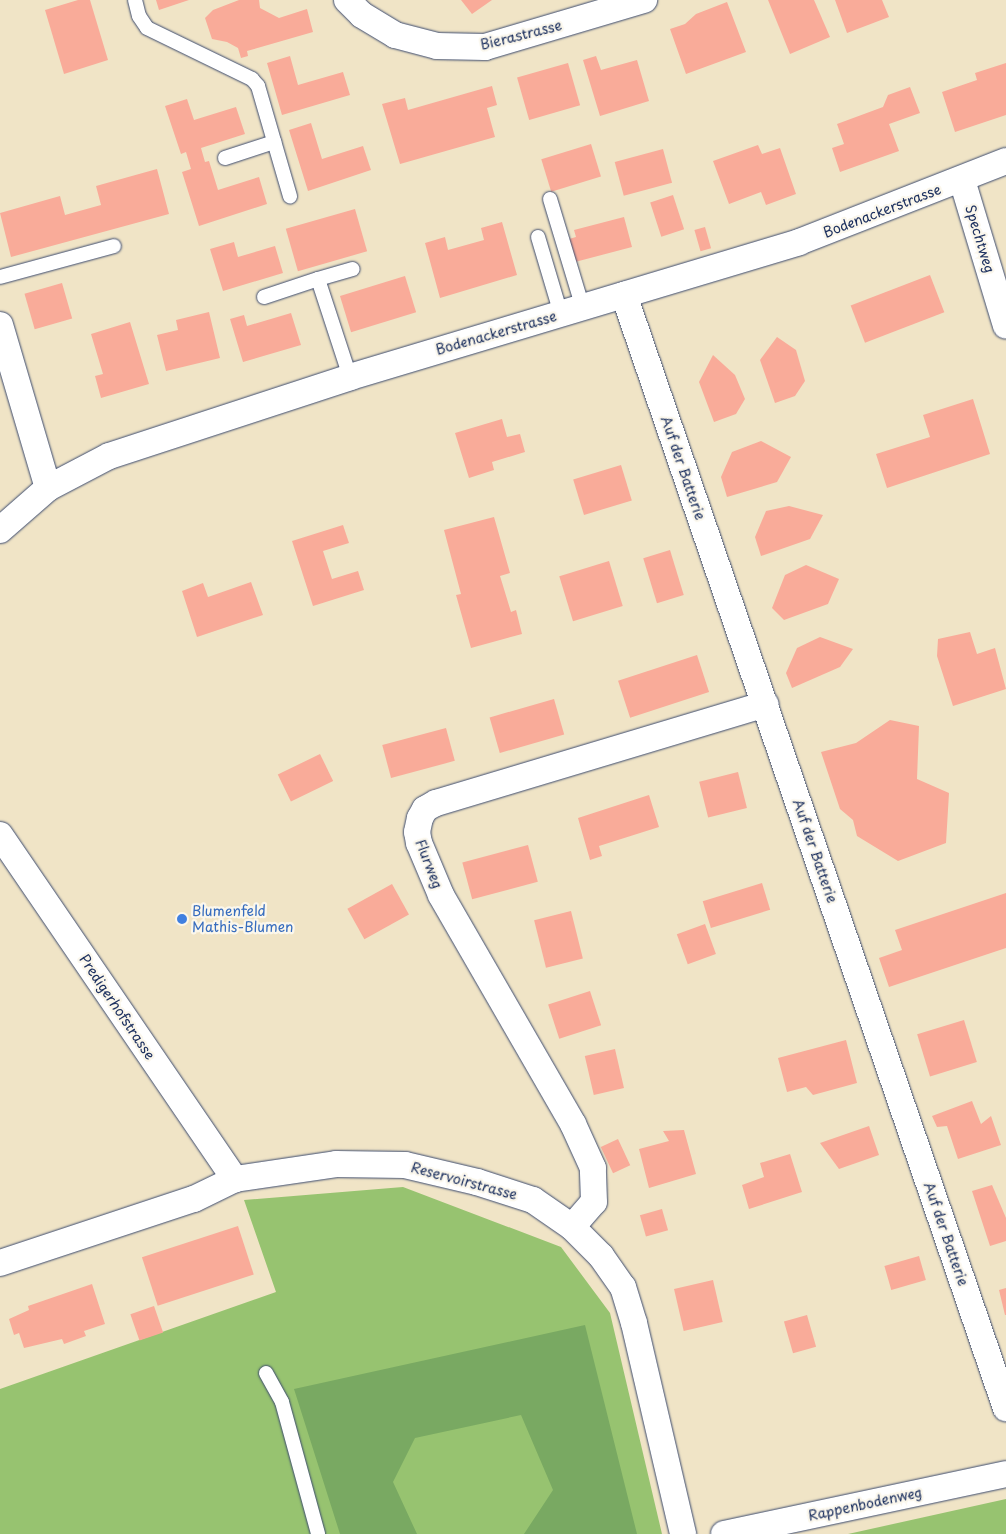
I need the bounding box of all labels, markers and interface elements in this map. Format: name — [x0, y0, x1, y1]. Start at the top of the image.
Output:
street label: Bierastrasse — [479, 17, 563, 53]
street label: Bodenackerstrasse — [821, 181, 943, 241]
street label: Spechtweg — [962, 203, 998, 275]
street label: Bodenackerstrasse — [434, 308, 558, 358]
street label: Auf der Batterie — [657, 413, 709, 523]
street label: Auf der Batterie — [789, 796, 841, 906]
street label: Flurweg — [412, 837, 446, 891]
place label: Blumenfeld Mathis-Blumen — [192, 903, 293, 936]
marker: Blumenfeld Mathis-Blumen — [176, 913, 188, 925]
street label: Predigerhofstrasse — [76, 951, 158, 1063]
street label: Reservoirstrasse — [409, 1159, 519, 1203]
street label: Auf der Batterie — [920, 1179, 972, 1289]
street label: Rappenbodenweg — [806, 1484, 924, 1524]

